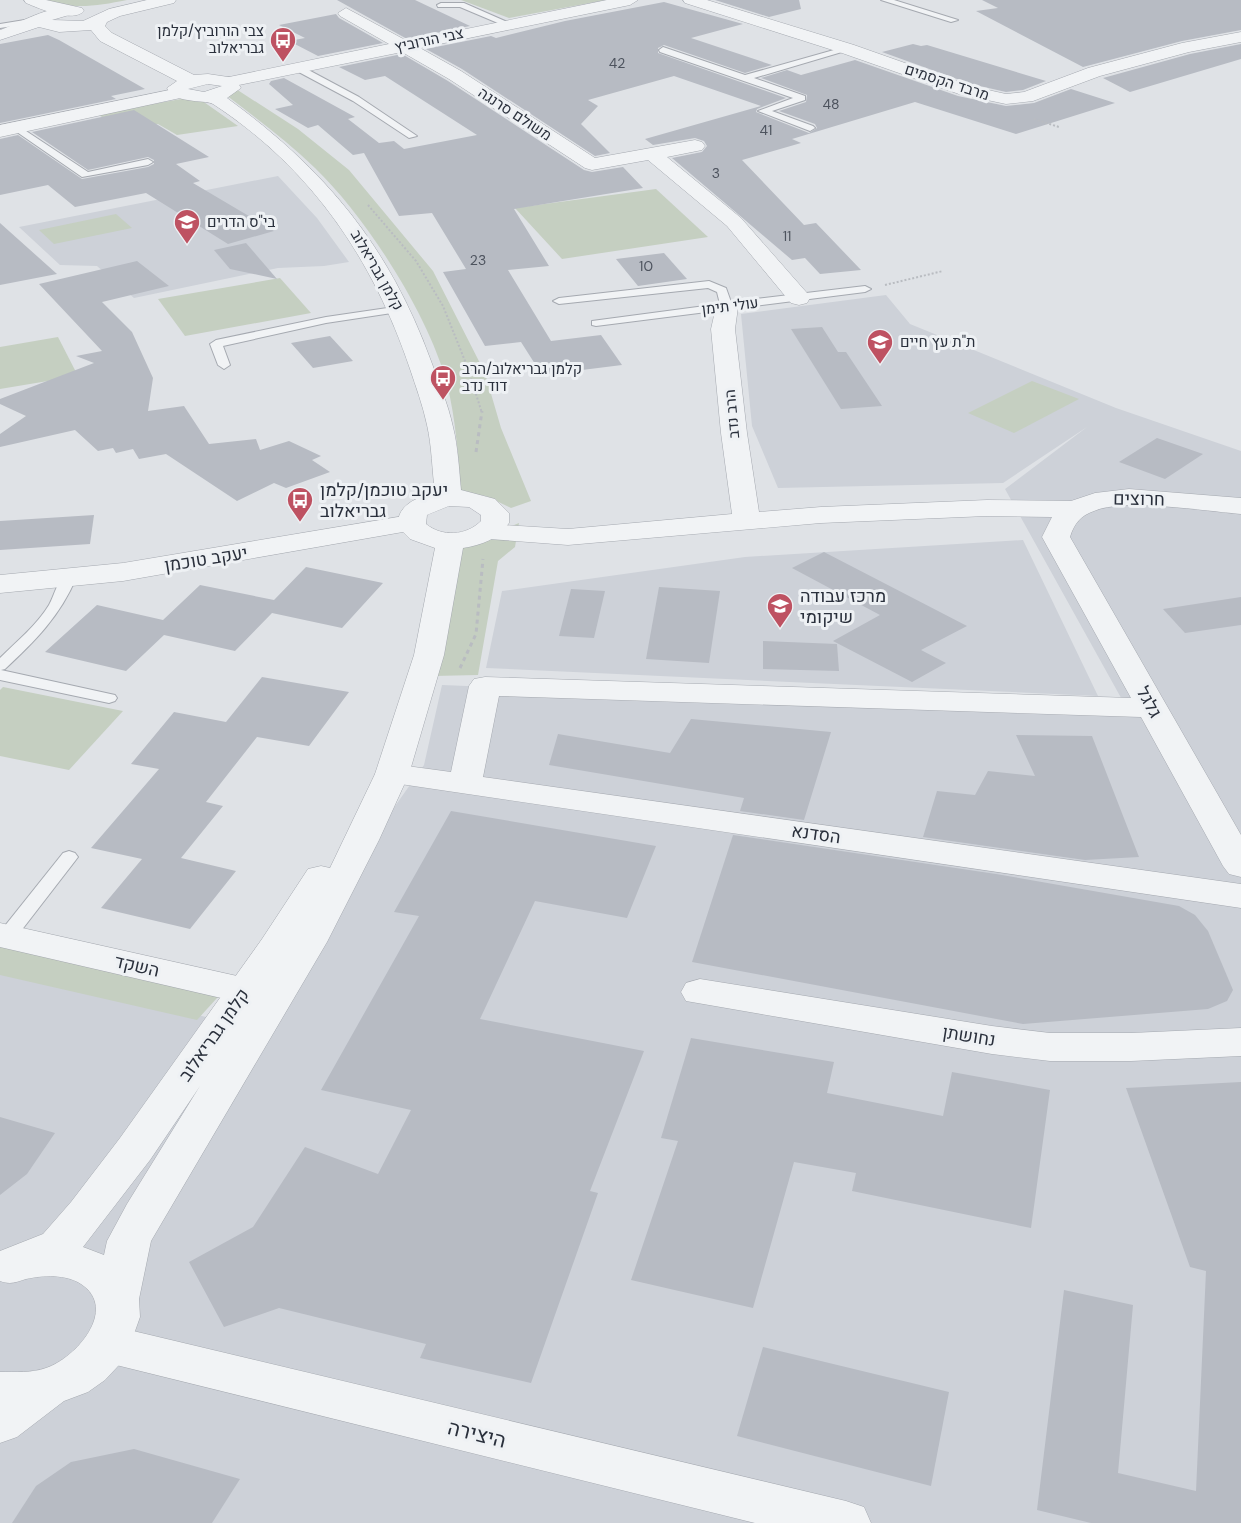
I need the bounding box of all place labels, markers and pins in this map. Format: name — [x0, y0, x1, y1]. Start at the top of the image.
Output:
place label: צבי הורוביץ/קלמן גבריאלוב — [157, 21, 264, 58]
bus stop icon: צבי הורוביץ/קלמן גבריאלוב — [268, 25, 298, 63]
school or university icon: בי"ס הדרים — [172, 207, 202, 245]
place label: בי"ס הדרים — [207, 212, 275, 232]
school or university icon: ת"ת עץ חיים — [865, 327, 895, 365]
place label: ת"ת עץ חיים — [900, 332, 975, 352]
place label: קלמן גבריאלוב/הרב דוד נדב — [462, 359, 582, 396]
bus stop icon: קלמן גבריאלוב/הרב דוד נדב — [428, 363, 458, 401]
place label: יעקב טוכמן/קלמן גבריאלוב — [320, 478, 448, 523]
bus stop icon: יעקב טוכמן/קלמן גבריאלוב — [285, 485, 315, 523]
place label: מרכז עבודה שיקומי — [800, 584, 886, 629]
school or university icon: מרכז עבודה שיקומי — [765, 591, 795, 629]

